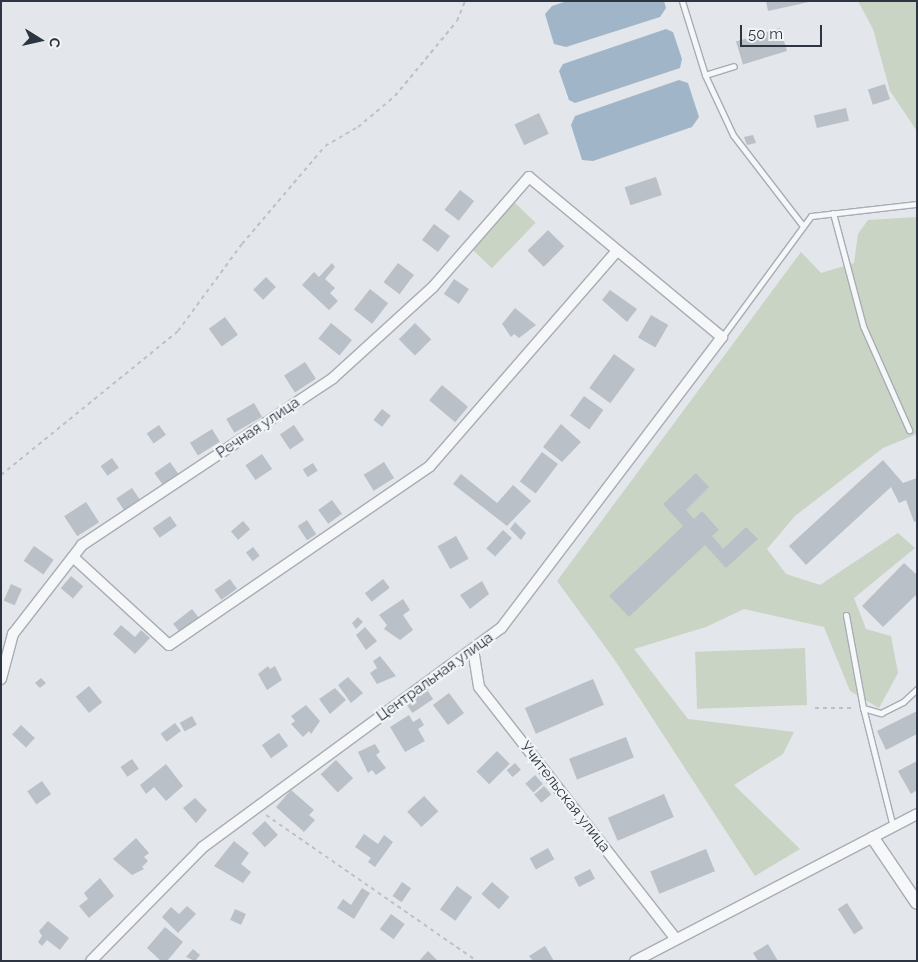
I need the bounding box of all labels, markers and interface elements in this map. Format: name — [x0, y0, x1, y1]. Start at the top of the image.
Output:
north arrow — [15, 15, 65, 65]
scale bar — [743, 15, 826, 47]
text: 50 m — [748, 25, 783, 43]
text: С — [46, 36, 63, 49]
street label: Речная улица — [213, 393, 303, 463]
street label: Центральная улица — [373, 629, 497, 725]
street label: Учительская улица — [516, 738, 614, 856]

